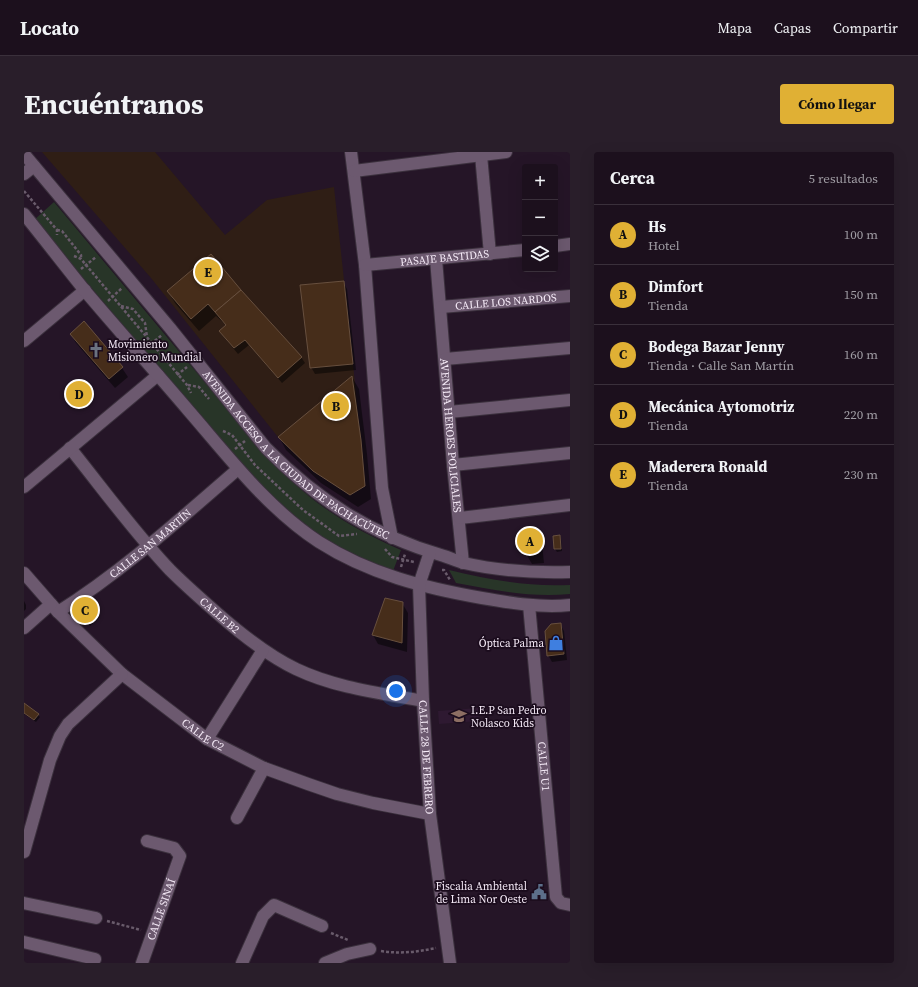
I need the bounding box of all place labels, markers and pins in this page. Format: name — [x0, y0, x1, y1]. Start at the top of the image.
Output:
pin: E — [195, 257, 221, 287]
place label: Movimiento Misionero Mundial — [108, 337, 202, 365]
church icon: Movimiento Misionero Mundial — [87, 341, 105, 359]
pin: D — [66, 379, 92, 409]
pin: B — [323, 391, 349, 421]
pin: A — [517, 526, 543, 556]
pin: C — [72, 595, 98, 625]
shop icon: Óptica Palma — [547, 634, 565, 652]
place label: Óptica Palma — [479, 636, 544, 651]
place label: I.E.P San Pedro Nolasco Kids — [471, 703, 546, 731]
school or university icon: I.E.P San Pedro Nolasco Kids — [450, 707, 468, 725]
place label: Fiscalia Ambiental de Lima Nor Oeste — [436, 879, 527, 907]
public building icon: Fiscalia Ambiental de Lima Nor Oeste — [530, 883, 548, 901]

